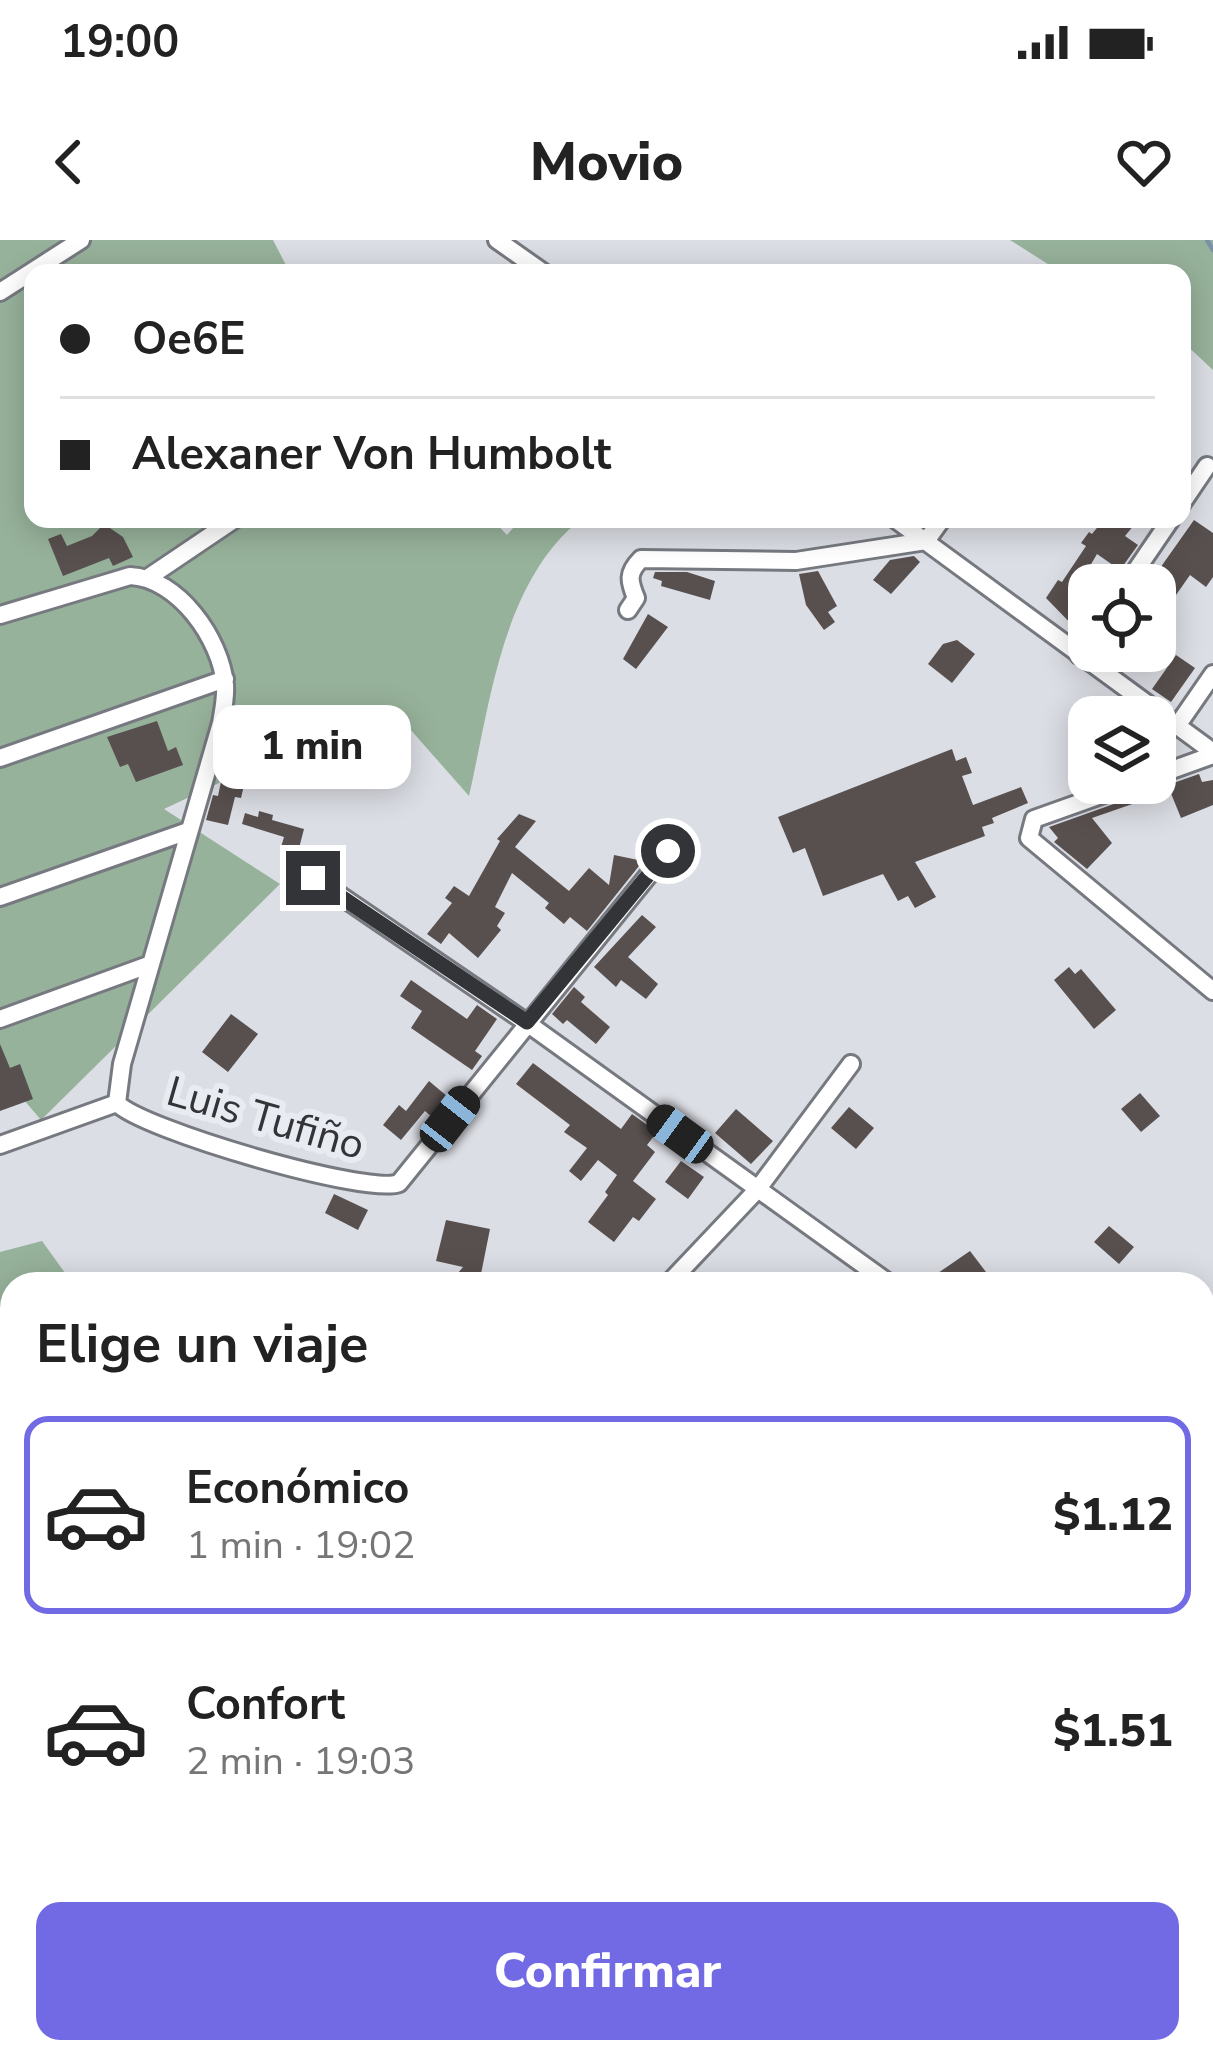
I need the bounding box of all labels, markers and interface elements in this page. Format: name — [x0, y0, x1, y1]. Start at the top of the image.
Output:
text: 19:00 — [60, 12, 179, 73]
text: Movio — [530, 125, 683, 199]
icon: back — [36, 129, 102, 195]
icon: heart — [1111, 129, 1177, 195]
text: Oe6E — [132, 309, 246, 370]
text: Alexaner Von Humbolt — [132, 424, 611, 485]
map controls — [1068, 564, 1176, 804]
button: locate — [1068, 564, 1176, 672]
button: layers — [1068, 696, 1176, 804]
callout: 1 min — [214, 704, 412, 788]
text: 1 min — [261, 720, 363, 773]
route start — [641, 824, 695, 878]
route end — [286, 851, 340, 905]
street label: Luis Tufiño — [160, 1063, 371, 1174]
car — [414, 1080, 486, 1158]
car — [640, 1098, 720, 1170]
text: Elige un viaje — [36, 1307, 368, 1381]
text: Económico — [186, 1458, 409, 1519]
icon: car — [42, 1461, 150, 1569]
text: $1.12 — [1053, 1485, 1173, 1546]
text: 1 min · 19:02 — [186, 1519, 415, 1572]
text: Confort — [186, 1674, 345, 1735]
icon: car — [42, 1677, 150, 1785]
text: $1.51 — [1053, 1701, 1173, 1762]
text: 2 min · 19:03 — [186, 1735, 415, 1788]
button: Confirmar — [36, 1902, 1179, 2040]

